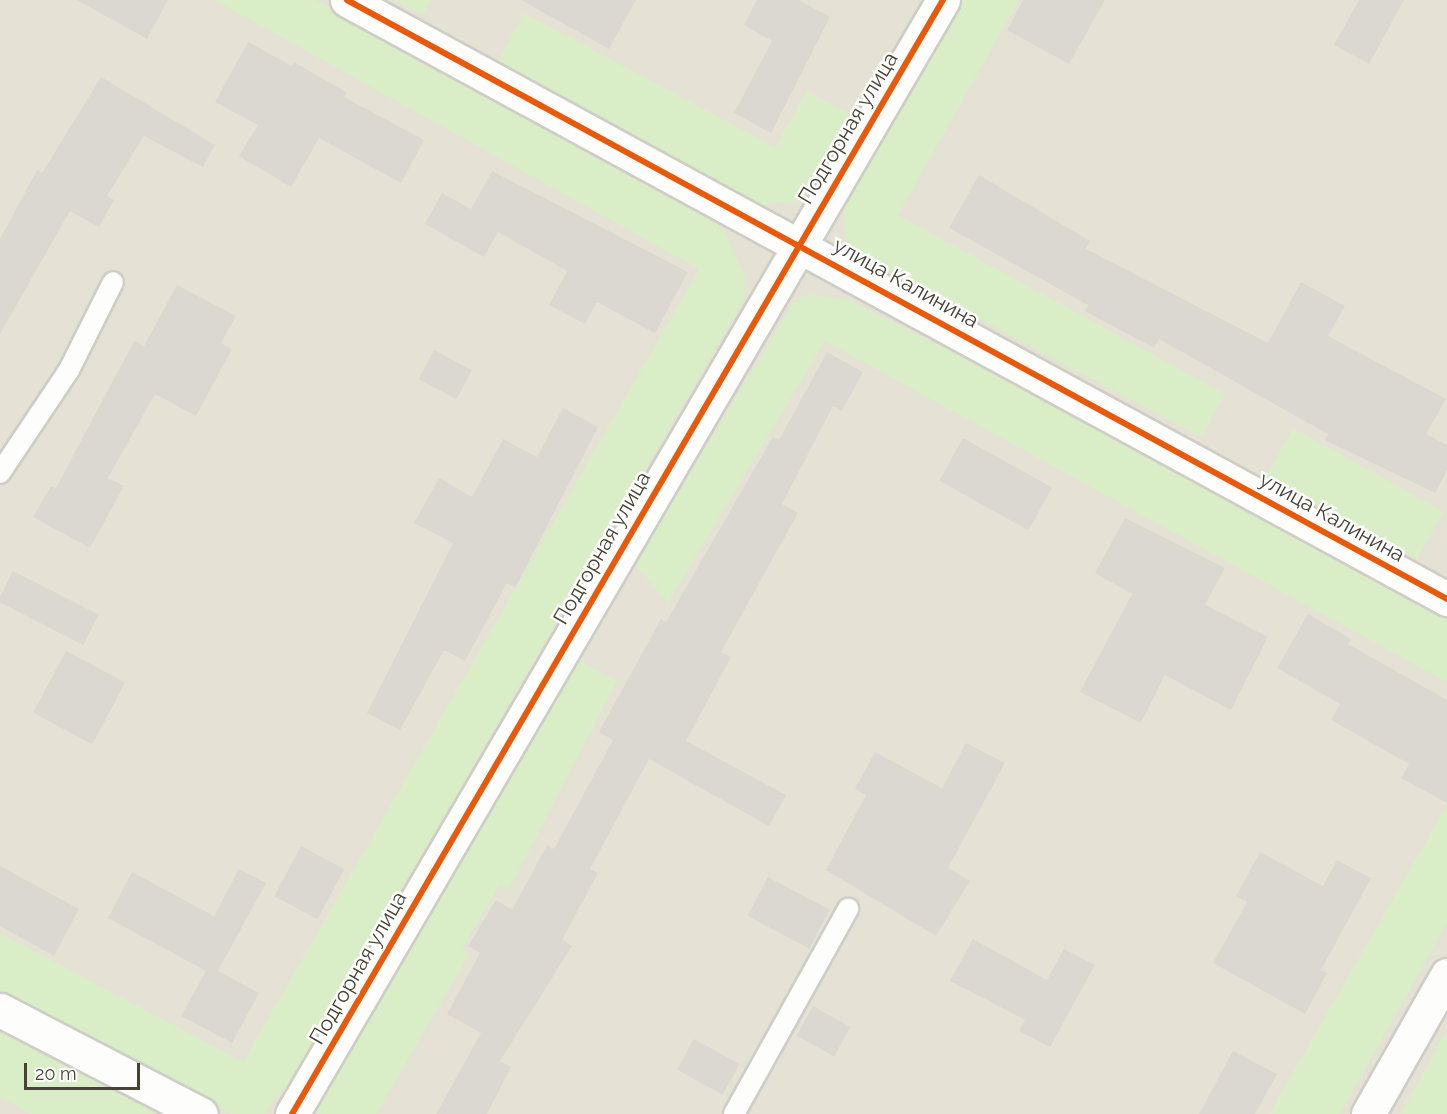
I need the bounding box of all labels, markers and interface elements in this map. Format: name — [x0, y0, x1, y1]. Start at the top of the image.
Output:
street label: Подгорная улица — [793, 47, 903, 209]
street label: улица Калинина — [829, 233, 983, 333]
street label: Подгорная улица — [548, 467, 656, 629]
street label: улица Калинина — [1255, 467, 1409, 567]
street label: Подгорная улица — [304, 887, 412, 1049]
scale bar — [27, 1051, 142, 1089]
text: 20 m — [35, 1063, 77, 1084]

